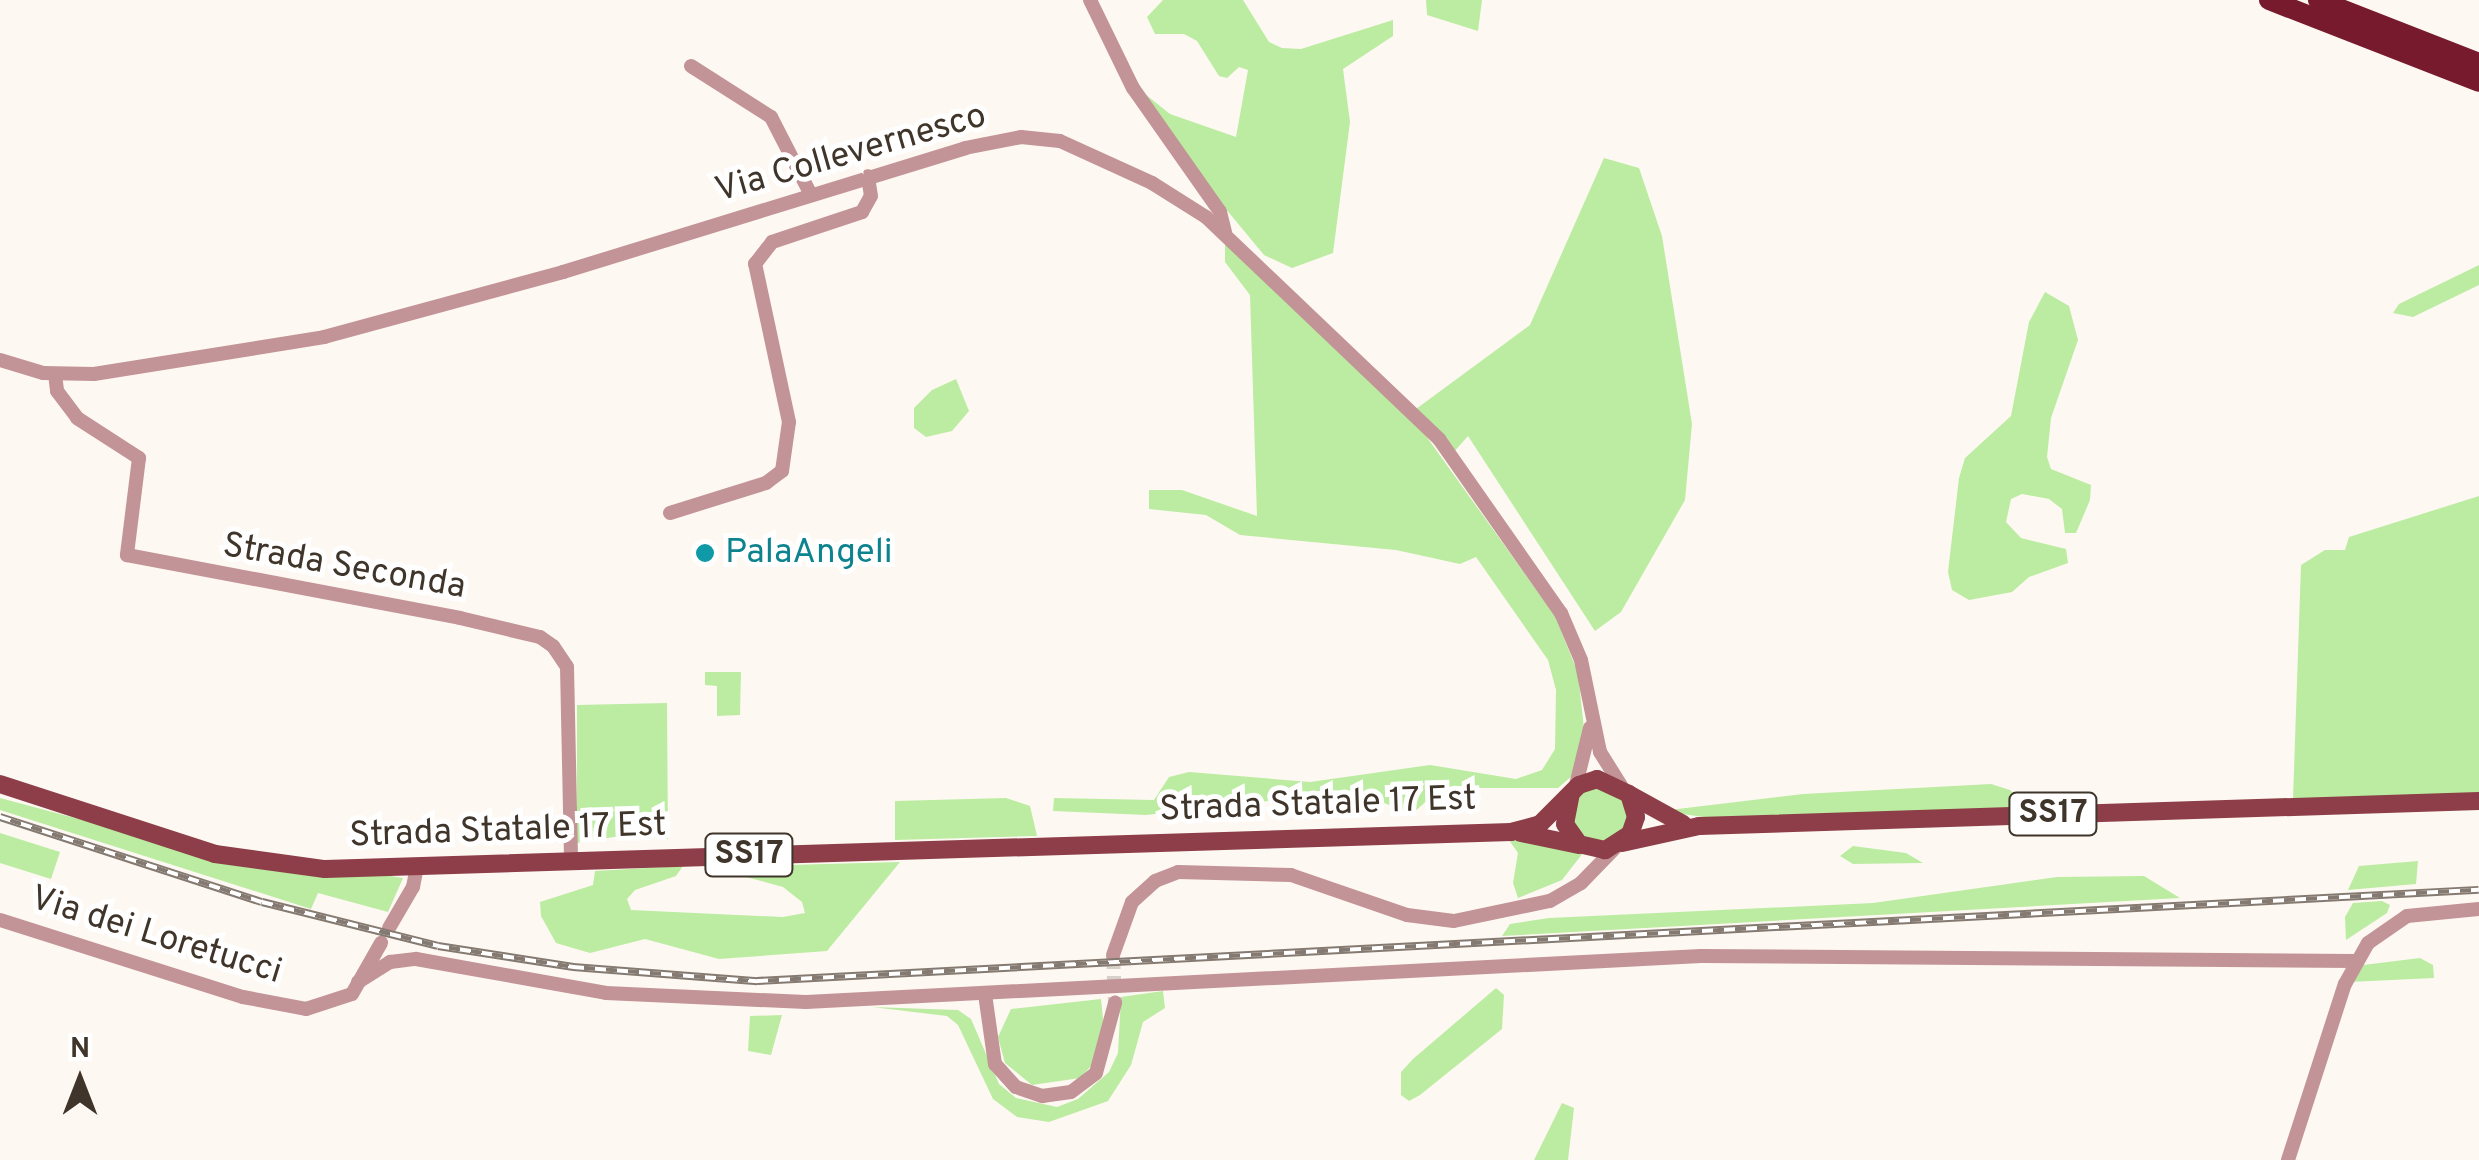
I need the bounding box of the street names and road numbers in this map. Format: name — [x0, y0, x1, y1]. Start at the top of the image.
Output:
street label: Via Collevernesco — [711, 95, 991, 213]
street label: Strada Seconda — [219, 525, 469, 609]
street label: Strada Statale 17 Est — [1158, 778, 1478, 832]
road number: SS17 — [2008, 787, 2098, 841]
street label: Strada Statale 17 Est — [348, 804, 668, 858]
road number: SS17 — [704, 828, 794, 882]
street label: Via dei Loretucci — [25, 878, 287, 994]

